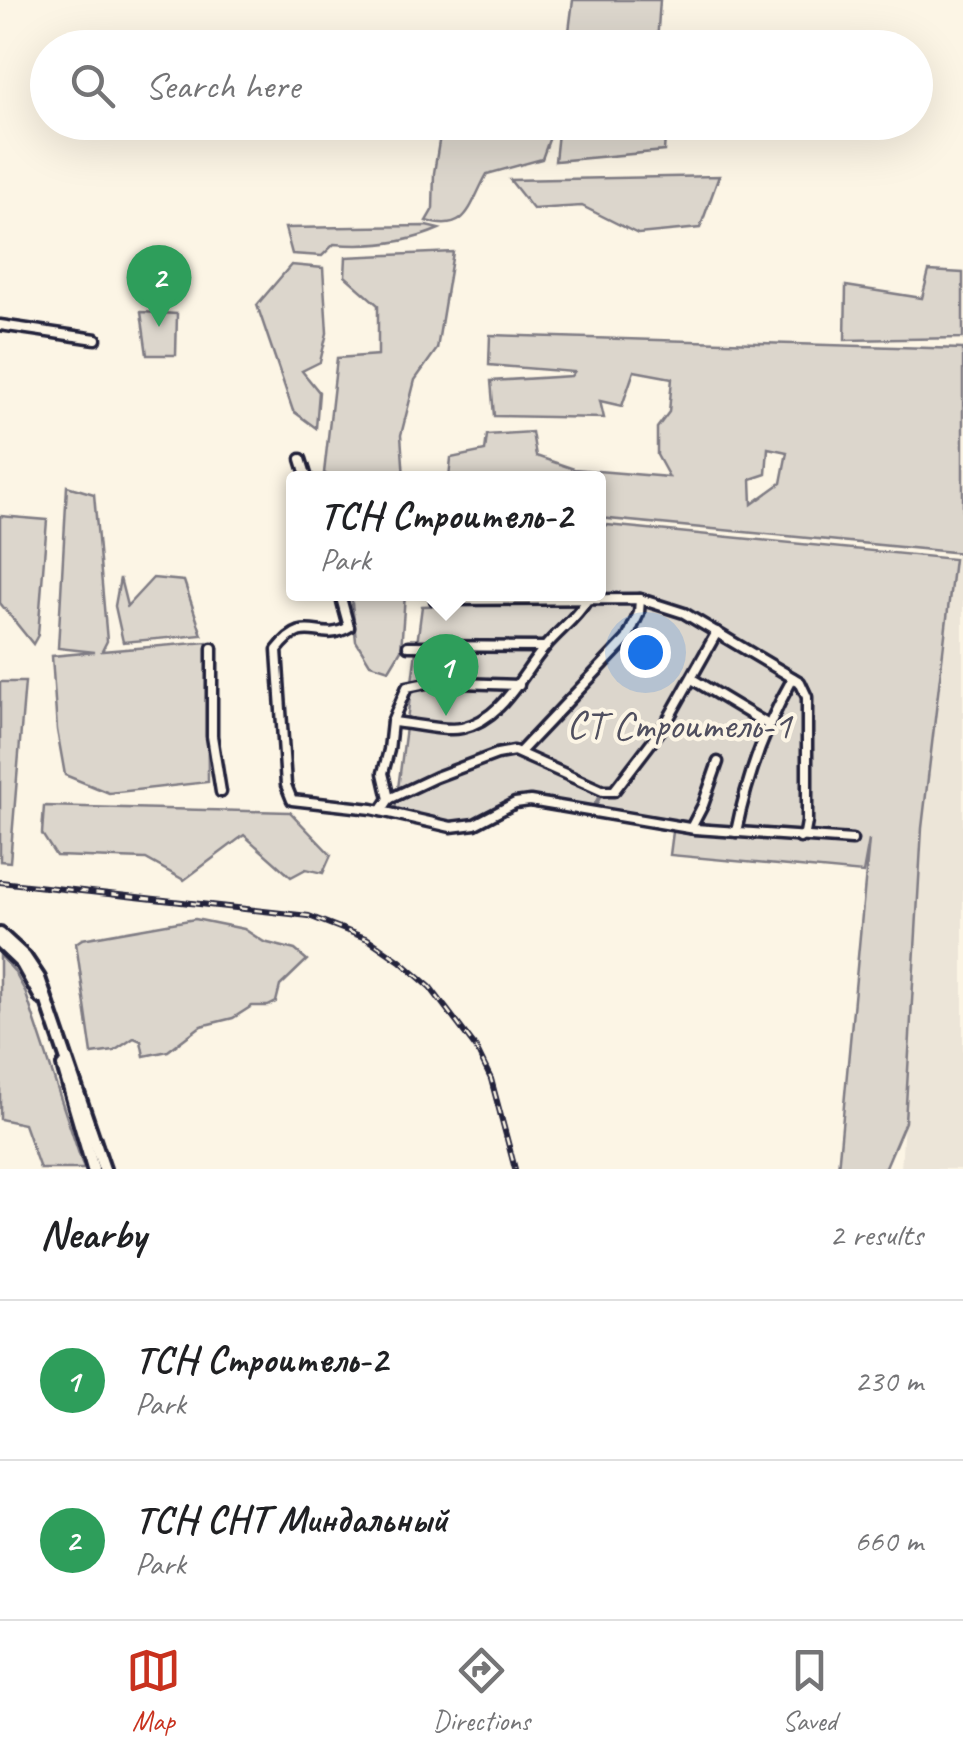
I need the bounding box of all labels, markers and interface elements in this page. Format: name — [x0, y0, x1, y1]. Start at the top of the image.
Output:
search box — [30, 30, 933, 140]
icon: search — [65, 58, 120, 113]
text: Search here — [145, 62, 300, 109]
pin: 2 — [126, 245, 192, 327]
popup — [286, 471, 606, 601]
text: ТСН Строитель-2 — [320, 492, 572, 539]
text: Park — [320, 539, 371, 580]
your location — [620, 627, 671, 678]
pin: 1 — [414, 634, 478, 716]
park label: СТ Строитель-1 — [567, 700, 793, 750]
text: Nearby — [40, 1208, 146, 1261]
text: 2 results — [829, 1214, 923, 1255]
text: ТСН Строитель-2 — [135, 1336, 387, 1383]
text: 1 — [65, 1360, 80, 1401]
text: 230 m — [854, 1360, 923, 1401]
text: Park — [135, 1383, 186, 1424]
text: ТСН СНТ Миндальный — [135, 1496, 448, 1543]
text: 2 — [65, 1520, 80, 1561]
text: 660 m — [854, 1520, 923, 1561]
text: Park — [135, 1543, 186, 1584]
tab: Map — [126, 1643, 181, 1738]
tab: Directions — [433, 1643, 530, 1738]
tab: Saved — [782, 1643, 837, 1738]

